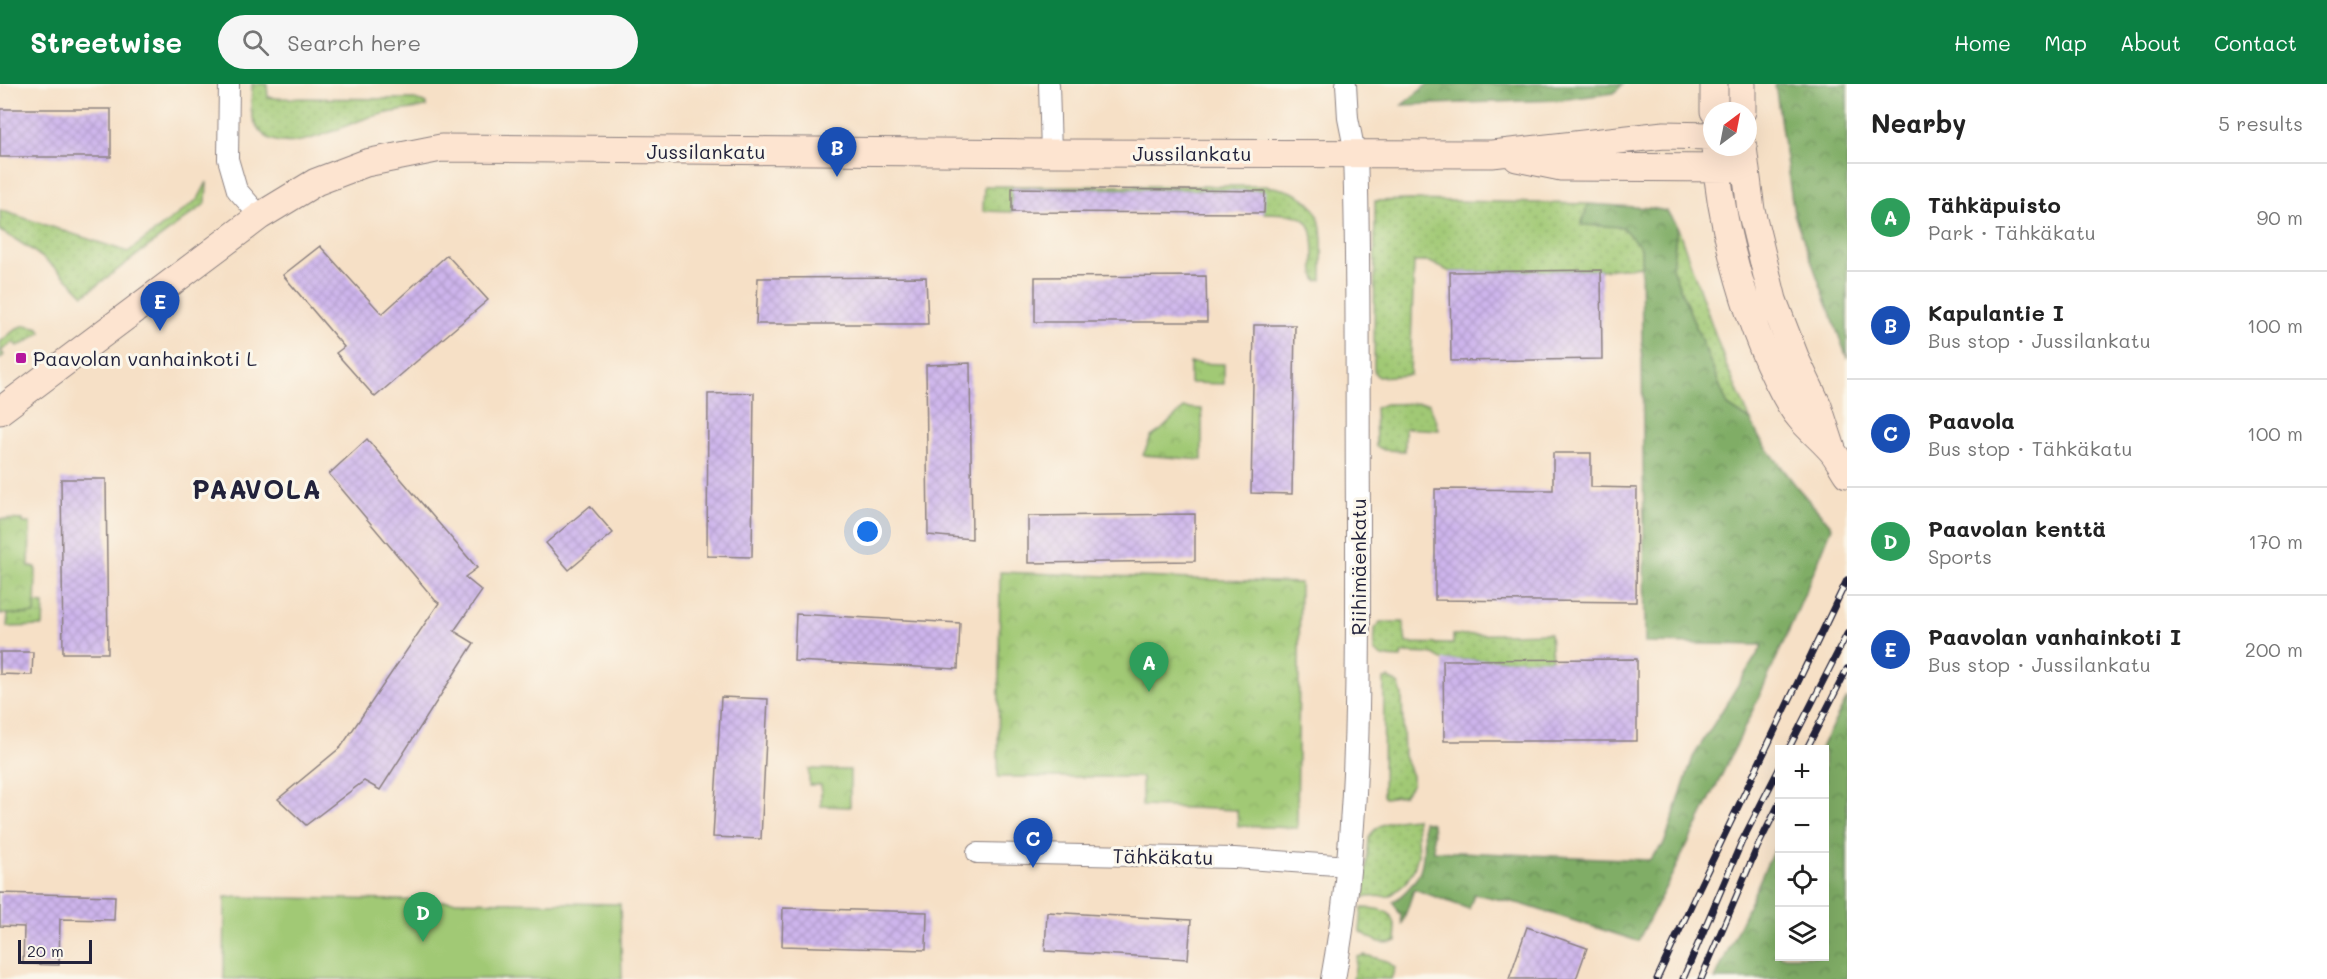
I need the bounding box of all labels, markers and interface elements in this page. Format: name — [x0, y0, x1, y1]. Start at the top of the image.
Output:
search box — [218, 15, 638, 69]
text: Streetwise — [30, 24, 182, 60]
icon: search — [239, 26, 272, 59]
text: Search here — [287, 28, 421, 57]
text: Home — [1954, 29, 2011, 56]
text: Map — [2044, 29, 2087, 56]
text: About — [2120, 29, 2181, 56]
text: Contact — [2214, 29, 2297, 56]
north arrow — [1703, 102, 1757, 156]
text: Nearby — [1871, 106, 1966, 140]
text: 5 results — [2218, 110, 2303, 136]
pin: B — [818, 128, 856, 177]
street label: Jussilankatu — [647, 138, 765, 164]
street label: Jussilankatu — [1133, 140, 1251, 166]
text: Tähkäpuisto — [1928, 190, 2061, 219]
text: A — [1884, 204, 1897, 230]
text: 90 m — [2257, 204, 2303, 230]
text: Park · Tähkäkatu — [1928, 219, 2096, 245]
pin: E — [140, 282, 180, 331]
text: Kapulantie I — [1928, 298, 2064, 327]
text: B — [1884, 312, 1897, 338]
text: 100 m — [2247, 312, 2303, 338]
text: Bus stop · Jussilankatu — [1928, 327, 2151, 353]
place label: Paavolan vanhainkoti L — [33, 345, 257, 371]
marker: Paavolan vanhainkoti L — [14, 351, 28, 365]
text: Paavola — [1928, 406, 2015, 435]
text: C — [1883, 420, 1898, 446]
text: 100 m — [2247, 420, 2303, 446]
text: Bus stop · Tähkäkatu — [1928, 435, 2133, 461]
district label: PAAVOLA — [192, 472, 322, 506]
street label: Riihimäenkatu — [1345, 498, 1371, 636]
text: Paavolan kenttä — [1928, 514, 2106, 543]
your location — [853, 517, 882, 546]
text: D — [1883, 528, 1898, 554]
text: 170 m — [2248, 528, 2303, 554]
text: Sports — [1928, 543, 1992, 569]
text: Paavolan vanhainkoti I — [1928, 622, 2181, 651]
text: E — [1884, 636, 1897, 662]
text: 200 m — [2245, 636, 2303, 662]
pin: A — [1130, 642, 1168, 692]
text: Bus stop · Jussilankatu — [1928, 651, 2151, 677]
map controls — [1775, 745, 1829, 961]
button: + — [1775, 745, 1829, 799]
button: − — [1775, 799, 1829, 853]
pin: C — [1014, 818, 1052, 868]
street label: Tähkäkatu — [1112, 842, 1214, 870]
button: locate — [1775, 853, 1829, 907]
pin: D — [404, 892, 442, 942]
button: layers — [1775, 907, 1829, 961]
scale bar — [18, 937, 92, 964]
text: 20 m — [27, 940, 64, 961]

